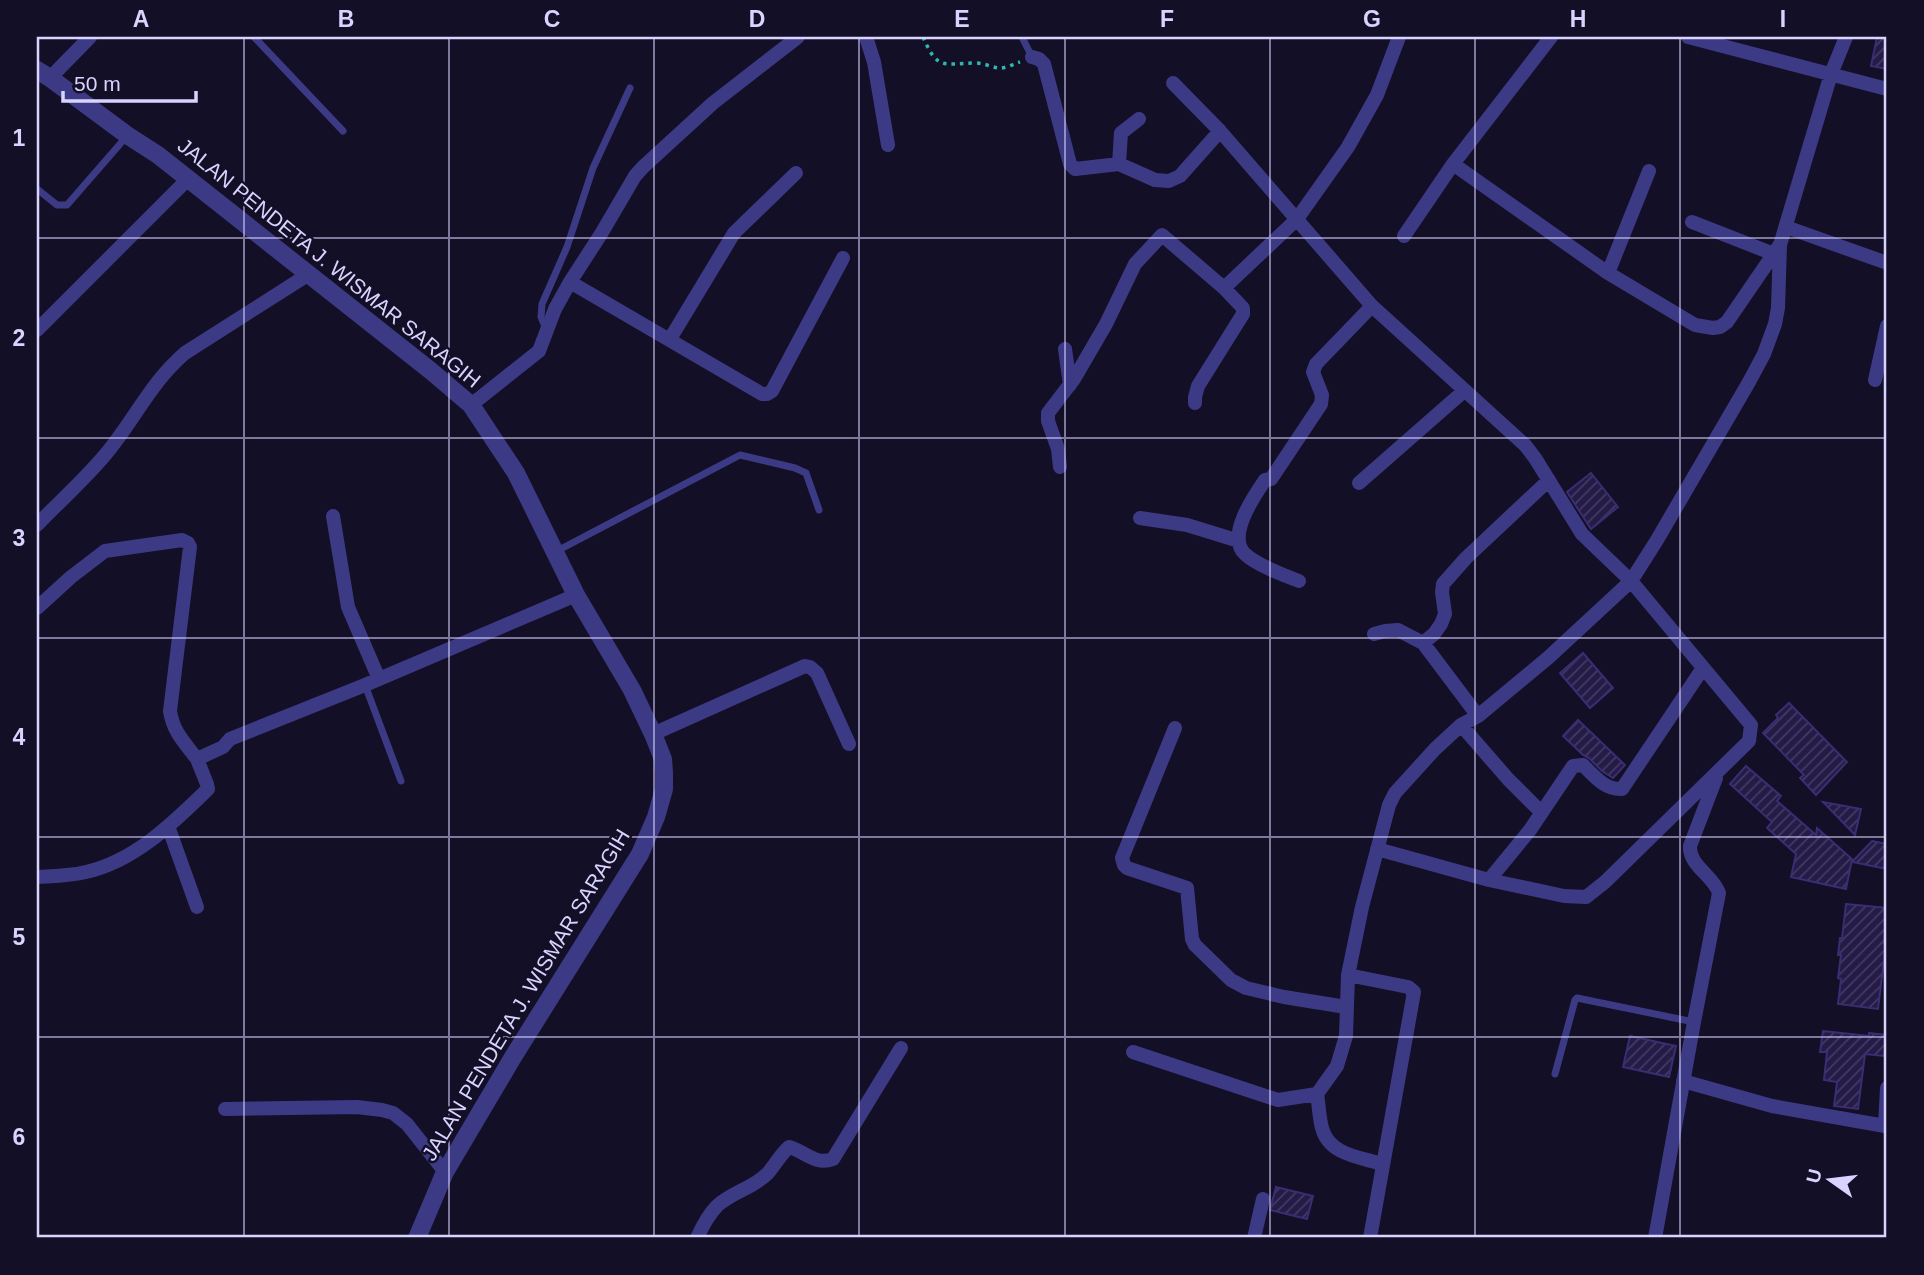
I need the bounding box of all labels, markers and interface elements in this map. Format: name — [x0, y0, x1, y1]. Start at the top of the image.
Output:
text: A — [133, 6, 149, 32]
text: B — [338, 6, 354, 32]
text: C — [544, 6, 560, 32]
text: D — [749, 6, 765, 32]
text: E — [954, 6, 970, 32]
text: F — [1160, 6, 1174, 32]
text: G — [1363, 6, 1381, 32]
text: H — [1570, 6, 1586, 32]
text: I — [1780, 6, 1786, 32]
scale bar — [63, 60, 196, 104]
text: 50 m — [74, 72, 121, 95]
text: 1 — [13, 125, 26, 151]
street label: JALAN PENDETA J. WISMAR SARAGIH — [174, 133, 485, 392]
text: 2 — [13, 325, 25, 351]
text: 3 — [13, 525, 25, 551]
text: 4 — [13, 724, 26, 750]
street label: JALAN PENDETA J. WISMAR SARAGIH — [417, 825, 634, 1165]
text: 5 — [13, 924, 26, 950]
text: 6 — [13, 1124, 25, 1150]
north arrow — [1794, 1146, 1864, 1216]
text: U — [1802, 1167, 1826, 1185]

